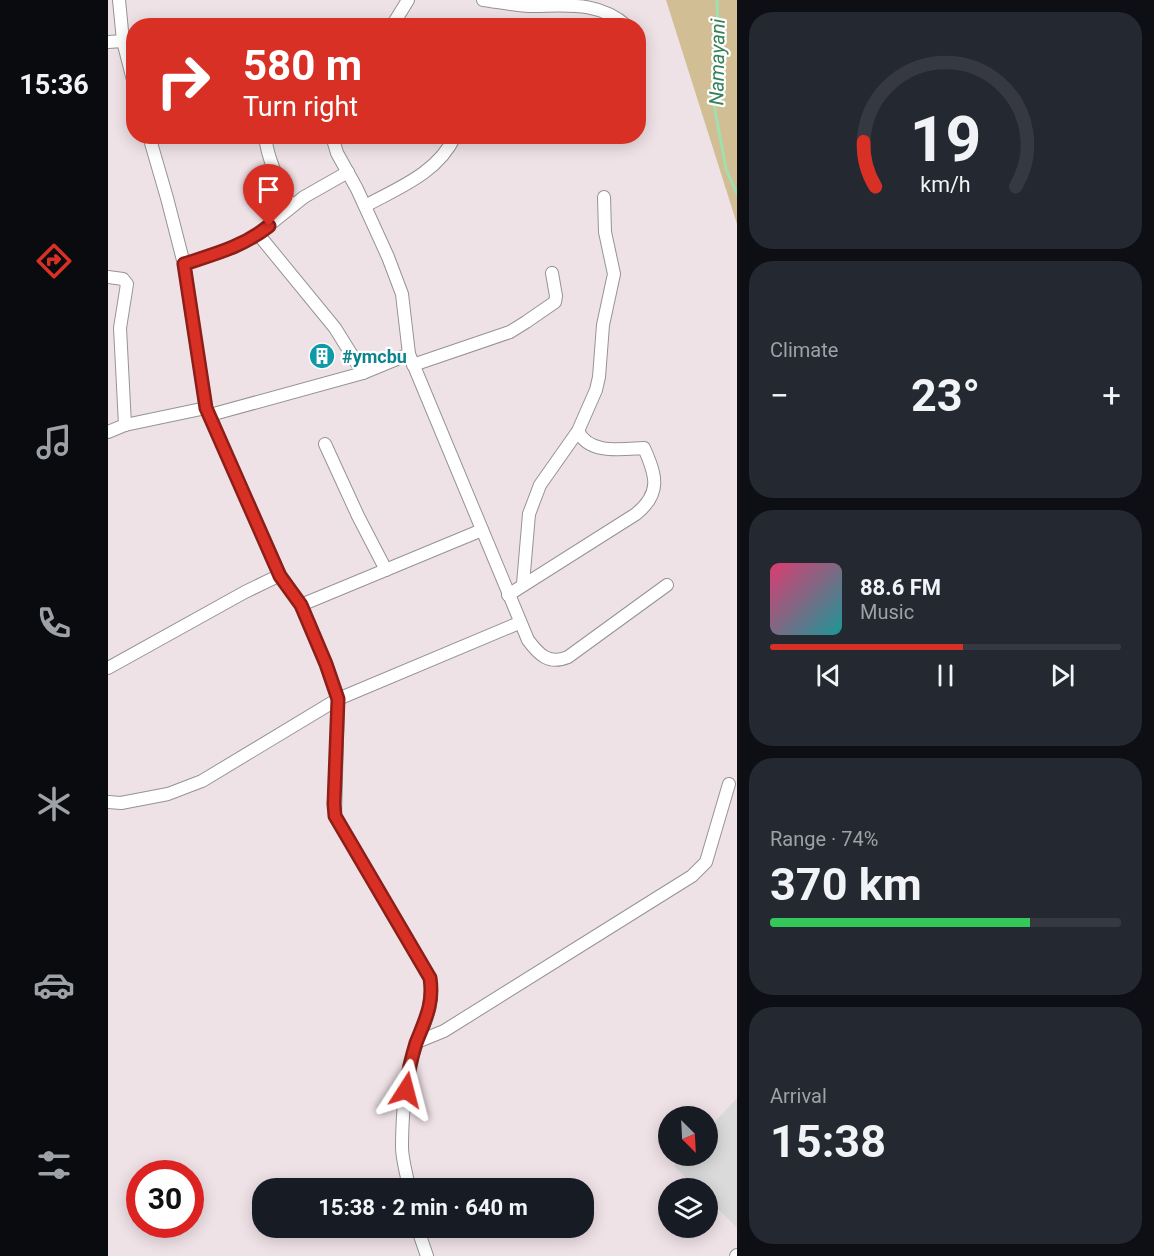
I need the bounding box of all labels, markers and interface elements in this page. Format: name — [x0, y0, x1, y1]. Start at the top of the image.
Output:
water label: Namayani — [704, 18, 730, 106]
text: 580 m — [243, 41, 362, 90]
icon: right — [144, 42, 222, 120]
text: 15:36 — [19, 69, 89, 101]
text: Turn right — [243, 91, 358, 123]
text: 19 — [910, 104, 981, 177]
pin — [243, 164, 294, 226]
icon: arrive — [252, 173, 285, 206]
text: km/h — [920, 173, 971, 198]
icon: directions — [33, 240, 75, 282]
text: Climate — [770, 338, 838, 362]
building icon: #ymcbu — [307, 341, 337, 371]
place label: #ymcbu — [342, 346, 407, 367]
text: 23° — [911, 369, 980, 422]
text: − — [770, 376, 789, 415]
text: + — [1102, 376, 1121, 415]
icon: music — [33, 421, 75, 463]
text: 88.6 FM — [860, 575, 941, 600]
text: Music — [860, 600, 914, 624]
icon: phone — [33, 602, 75, 644]
icon: previous — [812, 659, 845, 692]
icon: pause — [929, 659, 962, 692]
icon: next — [1046, 659, 1079, 692]
icon: climate — [33, 783, 75, 825]
text: Range · 74% — [770, 827, 878, 851]
text: 370 km — [770, 858, 922, 911]
icon: car — [33, 964, 75, 1006]
position arrow — [374, 1058, 438, 1122]
text: Arrival — [770, 1084, 827, 1108]
north arrow — [658, 1106, 718, 1166]
map controls — [658, 1106, 718, 1238]
text: 15:38 — [770, 1115, 886, 1168]
icon: filters — [33, 1144, 75, 1186]
speed limit sign: 30 — [126, 1160, 204, 1238]
button: layers — [658, 1178, 718, 1238]
text: 15:38 · 2 min · 640 m — [318, 1195, 528, 1220]

